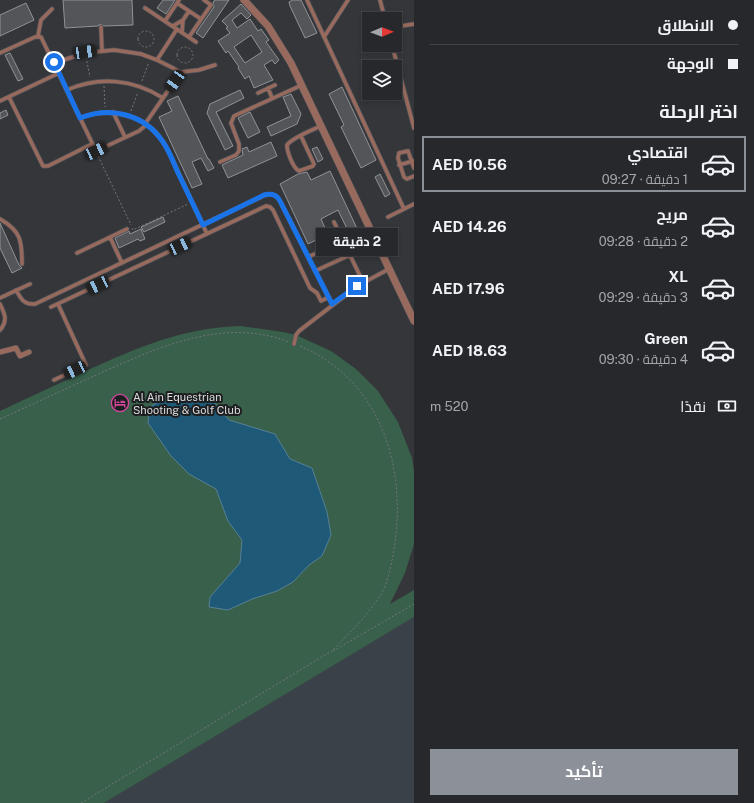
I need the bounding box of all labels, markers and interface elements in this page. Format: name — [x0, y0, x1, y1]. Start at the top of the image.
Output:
north arrow — [362, 12, 402, 52]
map controls — [362, 12, 402, 100]
text: الانطلاق — [658, 17, 714, 34]
car — [72, 44, 98, 60]
route start — [45, 53, 63, 71]
text: الوجهة — [667, 55, 714, 72]
button: layers — [362, 60, 402, 100]
car — [163, 68, 187, 94]
text: اختر الرحلة — [659, 101, 738, 122]
car — [83, 140, 109, 162]
text: اقتصادي — [628, 144, 688, 161]
icon: car — [700, 146, 736, 182]
text: AED 10.56 — [432, 156, 507, 173]
text: 1 دقيقة · 09:27 — [602, 172, 688, 187]
text: مريح — [656, 206, 688, 223]
icon: car — [700, 208, 736, 244]
text: AED 14.26 — [432, 218, 507, 235]
callout: 2 دقيقة — [316, 228, 398, 256]
text: 2 دقيقة — [333, 234, 381, 249]
text: 2 دقيقة · 09:28 — [599, 234, 688, 249]
car — [167, 235, 193, 257]
text: XL — [669, 268, 688, 285]
icon: car — [700, 270, 736, 306]
car — [85, 274, 111, 296]
route end — [348, 277, 366, 295]
text: AED 17.96 — [432, 280, 505, 297]
text: 3 دقيقة · 09:29 — [599, 290, 688, 305]
text: Green — [644, 330, 688, 347]
icon: car — [700, 332, 736, 368]
text: AED 18.63 — [432, 342, 507, 359]
text: 4 دقيقة · 09:30 — [599, 352, 688, 367]
car — [62, 359, 88, 381]
place label: Al Ain Equestrian Shooting & Golf Club — [133, 391, 241, 416]
hotel icon: Al Ain Equestrian Shooting & Golf Club — [110, 393, 130, 413]
icon: cash — [716, 395, 738, 417]
text: نقدًا — [680, 398, 706, 415]
text: 520 m — [430, 399, 468, 414]
button: تأكيد — [430, 749, 738, 795]

